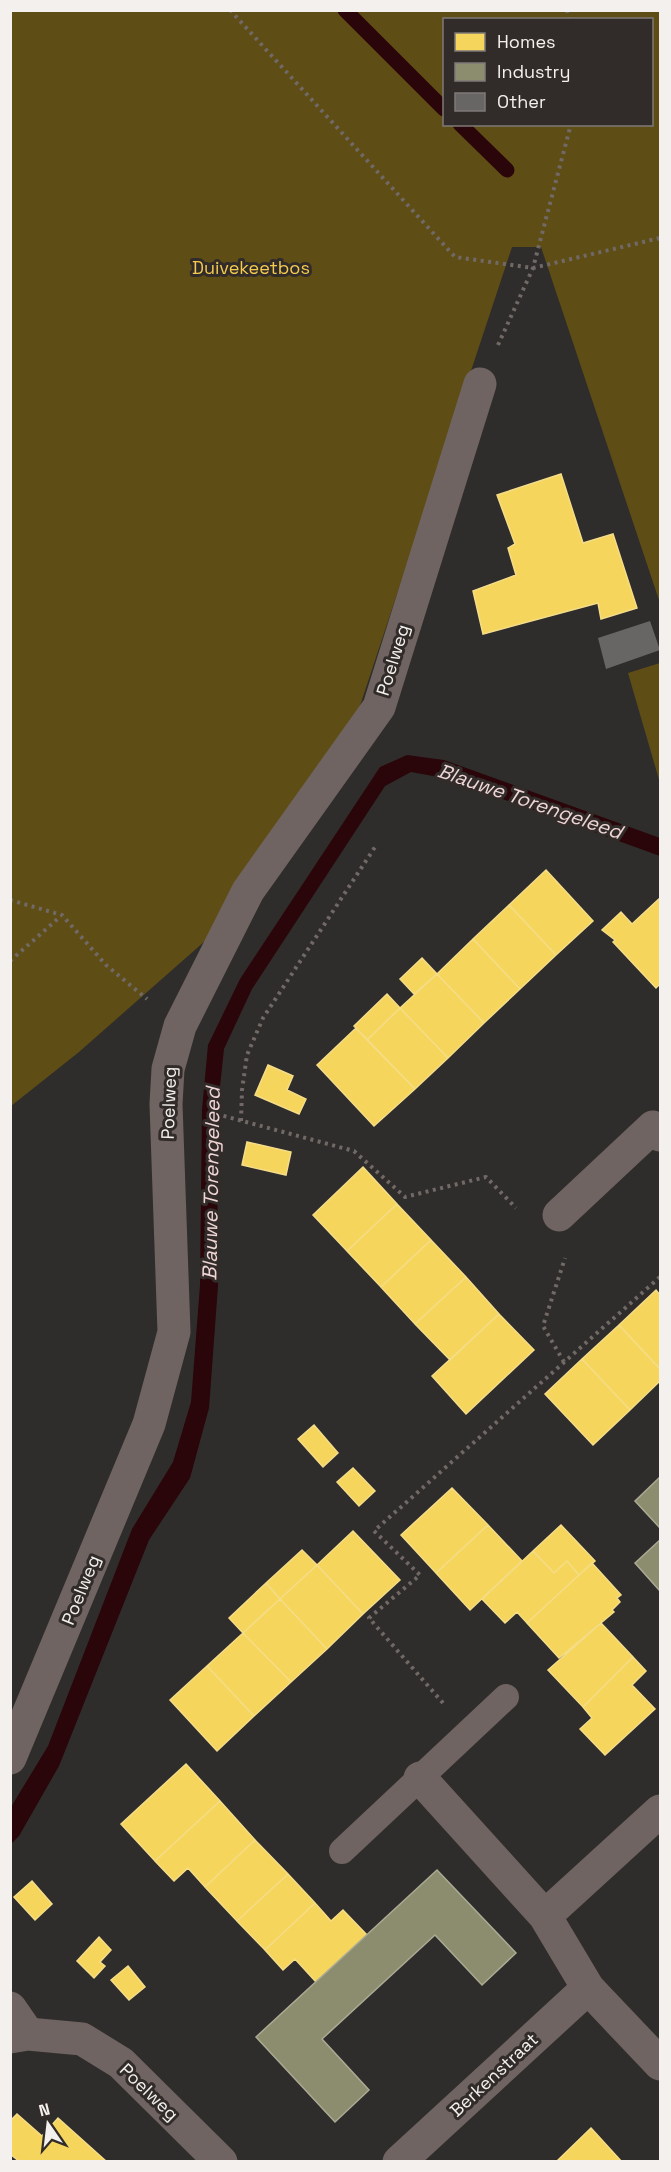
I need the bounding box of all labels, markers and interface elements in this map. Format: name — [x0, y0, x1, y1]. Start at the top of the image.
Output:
legend — [443, 18, 653, 126]
text: Homes — [497, 30, 556, 53]
text: Industry — [497, 60, 570, 83]
text: Other — [497, 90, 546, 113]
park label: Duivekeetbos — [192, 256, 310, 279]
street label: Poelweg — [371, 622, 414, 698]
water label: Blauwe Torengeleed — [434, 757, 628, 845]
street label: Poelweg — [156, 1066, 181, 1140]
water label: Blauwe Torengeleed — [196, 1085, 226, 1281]
street label: Poelweg — [56, 1552, 105, 1628]
street label: Berkenstraat — [445, 2028, 543, 2121]
street label: Poelweg — [115, 2058, 184, 2125]
north arrow — [18, 2094, 78, 2154]
text: N — [37, 2098, 52, 2121]

